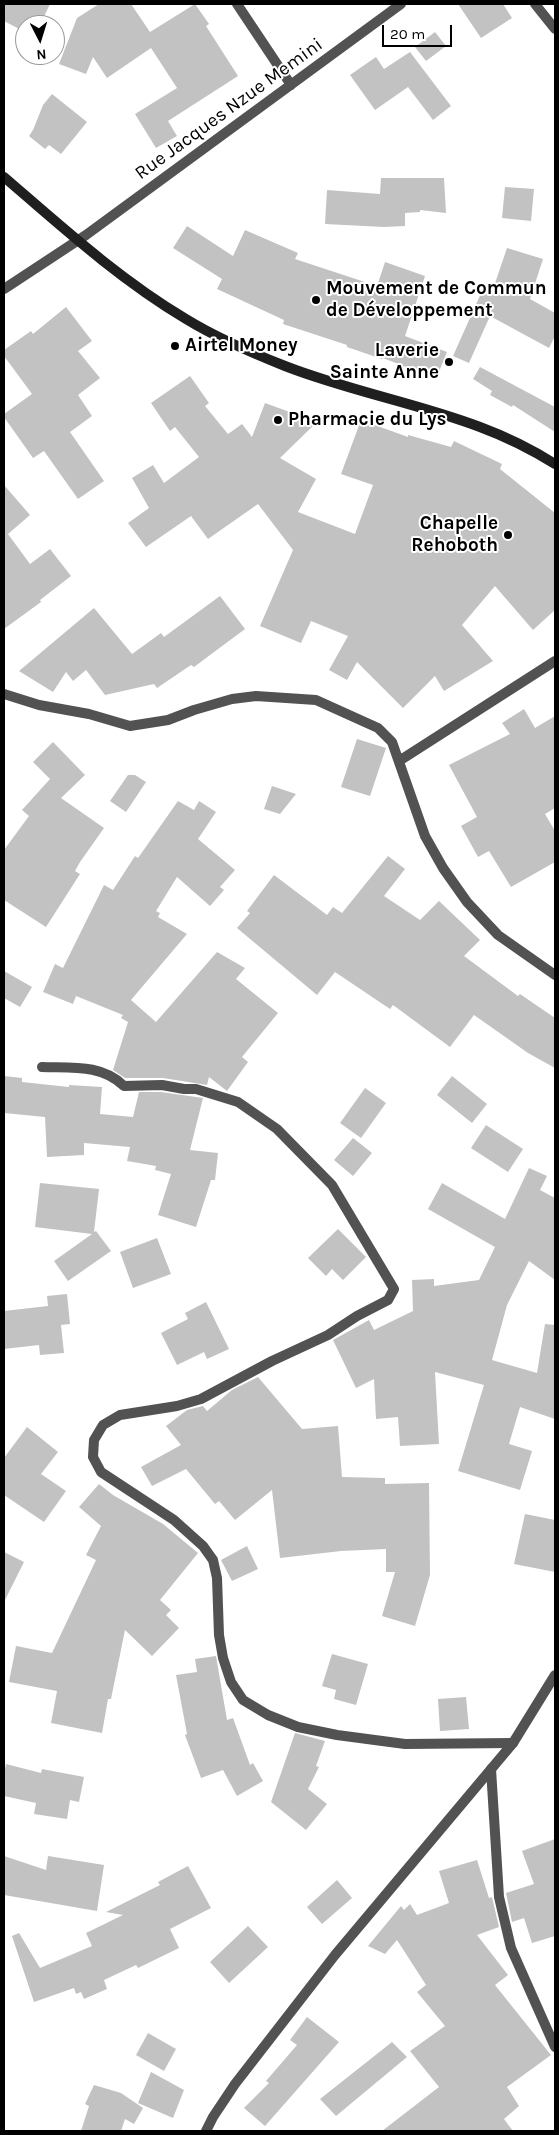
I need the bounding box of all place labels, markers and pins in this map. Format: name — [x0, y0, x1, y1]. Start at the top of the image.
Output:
place label: Mouvement de Commun de Développement — [326, 278, 547, 322]
marker: Mouvement de Commun de Développement — [310, 294, 322, 306]
place label: Airtel Money — [185, 335, 298, 357]
marker: Airtel Money — [169, 340, 181, 352]
place label: Laverie Sainte Anne — [330, 340, 439, 384]
marker: Laverie Sainte Anne — [443, 356, 455, 368]
place label: Pharmacie du Lys — [288, 409, 447, 431]
marker: Pharmacie du Lys — [272, 414, 284, 426]
place label: Chapelle Rehoboth — [411, 513, 498, 557]
marker: Chapelle Rehoboth — [502, 529, 514, 541]

